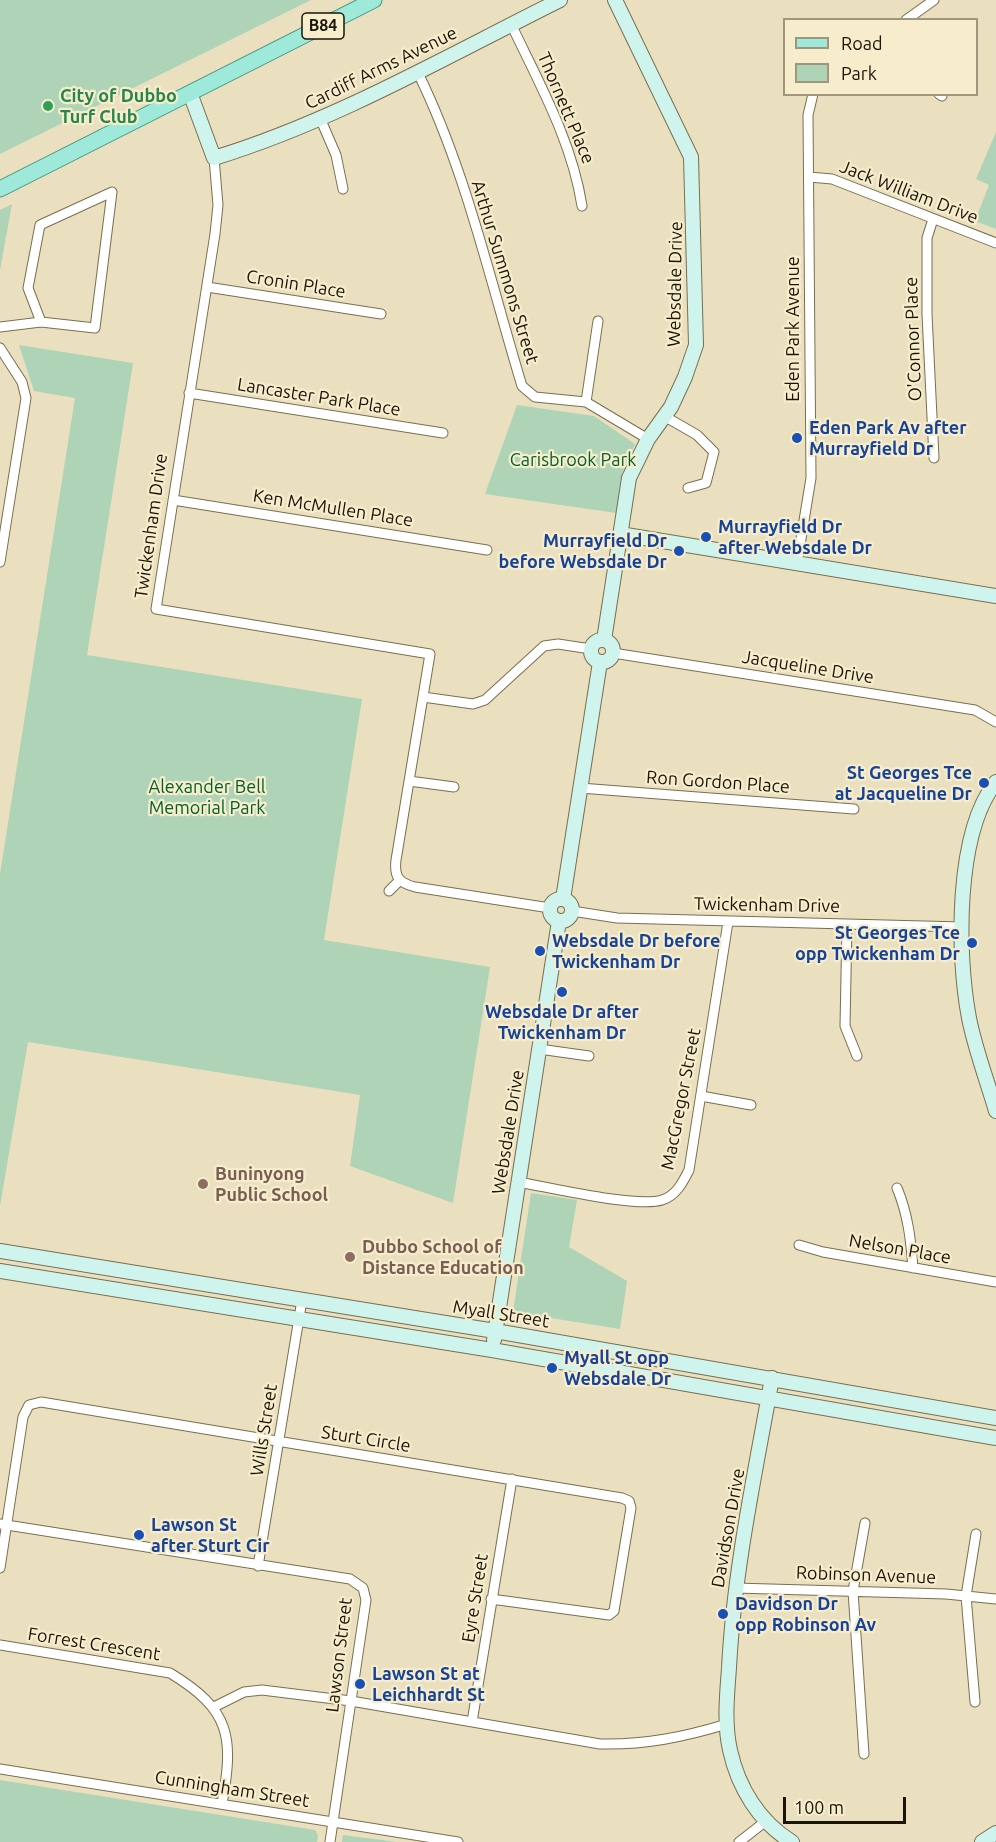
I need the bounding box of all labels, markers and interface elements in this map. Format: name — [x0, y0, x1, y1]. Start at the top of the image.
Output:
road number: B84 — [302, 13, 344, 39]
legend — [783, 18, 978, 96]
street label: Cardiff Arms Avenue — [301, 22, 461, 114]
text: Road — [841, 33, 883, 53]
street label: Thornett Place — [533, 49, 599, 167]
text: Park — [841, 63, 877, 83]
place label: City of Dubbo Turf Club — [60, 85, 177, 128]
marker: City of Dubbo Turf Club — [41, 99, 55, 113]
street label: Jack William Drive — [837, 156, 981, 228]
street label: Arthur Summons Street — [467, 178, 543, 366]
street label: Websdale Drive — [663, 221, 687, 347]
street label: Eden Park Avenue — [782, 256, 804, 402]
street label: Cronin Place — [245, 265, 347, 303]
street label: O'Connor Place — [900, 276, 926, 402]
street label: Lancaster Park Place — [236, 373, 402, 421]
place label: Eden Park Av after Murrayfield Dr — [809, 417, 967, 460]
marker: Eden Park Av after Murrayfield Dr — [790, 431, 804, 445]
park label: Carisbrook Park — [510, 449, 636, 471]
street label: Twickenham Drive — [130, 452, 172, 600]
street label: Ken McMullen Place — [251, 485, 415, 531]
place label: Murrayfield Dr after Websdale Dr — [718, 516, 872, 558]
place label: Murrayfield Dr before Websdale Dr — [499, 530, 667, 572]
marker: Murrayfield Dr after Websdale Dr — [699, 530, 713, 544]
marker: Murrayfield Dr before Websdale Dr — [672, 544, 686, 558]
street label: Jacqueline Drive — [741, 646, 875, 688]
place label: St Georges Tce at Jacqueline Dr — [835, 762, 972, 804]
street label: Ron Gordon Place — [645, 766, 791, 798]
park label: Alexander Bell Memorial Park — [148, 776, 266, 818]
marker: St Georges Tce at Jacqueline Dr — [977, 776, 991, 790]
street label: Twickenham Drive — [694, 893, 840, 917]
place label: St Georges Tce opp Twickenham Dr — [795, 922, 960, 964]
place label: Websdale Dr before Twickenham Dr — [552, 930, 720, 972]
marker: St Georges Tce opp Twickenham Dr — [965, 936, 979, 950]
marker: Websdale Dr before Twickenham Dr — [533, 944, 547, 958]
marker: Websdale Dr after Twickenham Dr — [555, 985, 569, 999]
place label: Websdale Dr after Twickenham Dr — [485, 1001, 639, 1044]
street label: MacGregor Street — [657, 1026, 705, 1172]
street label: Websdale Drive — [487, 1068, 529, 1196]
place label: Buninyong Public School — [215, 1163, 328, 1206]
marker: Buninyong Public School — [196, 1177, 210, 1191]
street label: Nelson Place — [847, 1229, 953, 1269]
place label: Dubbo School of Distance Education — [362, 1236, 524, 1278]
marker: Dubbo School of Distance Education — [343, 1250, 357, 1264]
street label: Myall Street — [451, 1296, 551, 1332]
place label: Myall St opp Websdale Dr — [564, 1347, 671, 1390]
marker: Myall St opp Websdale Dr — [545, 1361, 559, 1375]
street label: Wills Street — [246, 1382, 282, 1478]
street label: Sturt Circle — [320, 1421, 412, 1457]
street label: Davidson Drive — [707, 1467, 749, 1589]
place label: Lawson St after Sturt Cir — [151, 1514, 270, 1556]
marker: Lawson St after Sturt Cir — [132, 1528, 146, 1542]
street label: Eyre Street — [457, 1552, 493, 1644]
street label: Robinson Avenue — [796, 1562, 936, 1588]
place label: Davidson Dr opp Robinson Av — [735, 1593, 876, 1636]
street label: Lawson Street — [321, 1596, 357, 1714]
marker: Davidson Dr opp Robinson Av — [716, 1607, 730, 1621]
street label: Forrest Crescent — [26, 1623, 162, 1665]
place label: Lawson St at Leichhardt St — [372, 1663, 485, 1706]
marker: Lawson St at Leichhardt St — [353, 1677, 367, 1691]
street label: Cunningham Street — [153, 1766, 311, 1812]
scale bar — [786, 1785, 909, 1823]
text: 100 m — [794, 1797, 844, 1817]

